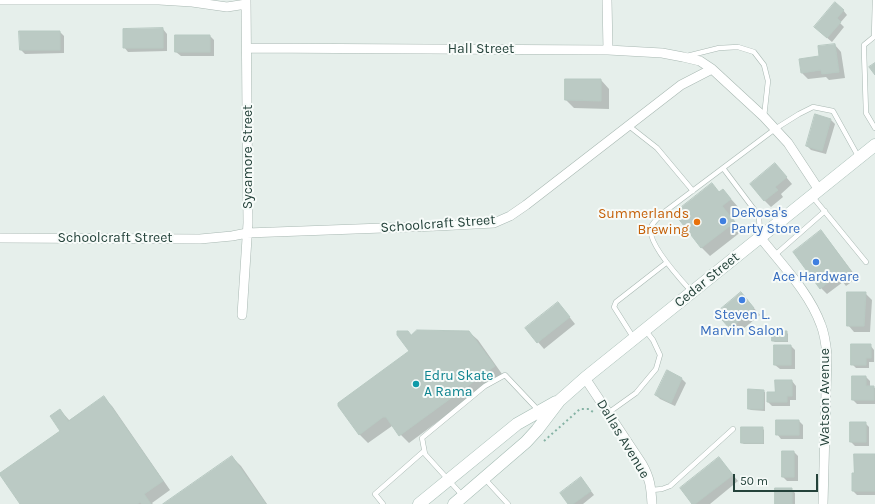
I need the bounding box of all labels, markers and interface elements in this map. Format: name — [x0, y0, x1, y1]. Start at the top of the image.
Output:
street label: Hall Street — [448, 41, 514, 57]
street label: Sycamore Street — [240, 105, 256, 209]
place label: DeRosa's Party Store — [731, 205, 800, 238]
place label: Summerlands Brewing — [598, 206, 689, 238]
street label: Schoolcraft Street — [380, 212, 496, 236]
marker: DeRosa's Party Store — [718, 216, 728, 226]
marker: Summerlands Brewing — [692, 217, 702, 227]
street label: Schoolcraft Street — [57, 230, 173, 246]
street label: Cedar Street — [671, 249, 743, 311]
marker: Ace Hardware — [811, 257, 821, 267]
place label: Ace Hardware — [773, 269, 859, 285]
marker: Steven L. Marvin Salon — [737, 295, 747, 305]
place label: Steven L. Marvin Salon — [700, 307, 784, 340]
street label: Watson Avenue — [817, 348, 833, 446]
place label: Edru Skate A Rama — [424, 368, 494, 400]
marker: Edru Skate A Rama — [411, 379, 421, 389]
street label: Dallas Avenue — [593, 396, 653, 482]
scale bar — [735, 466, 820, 492]
text: 50 m — [740, 474, 768, 488]

